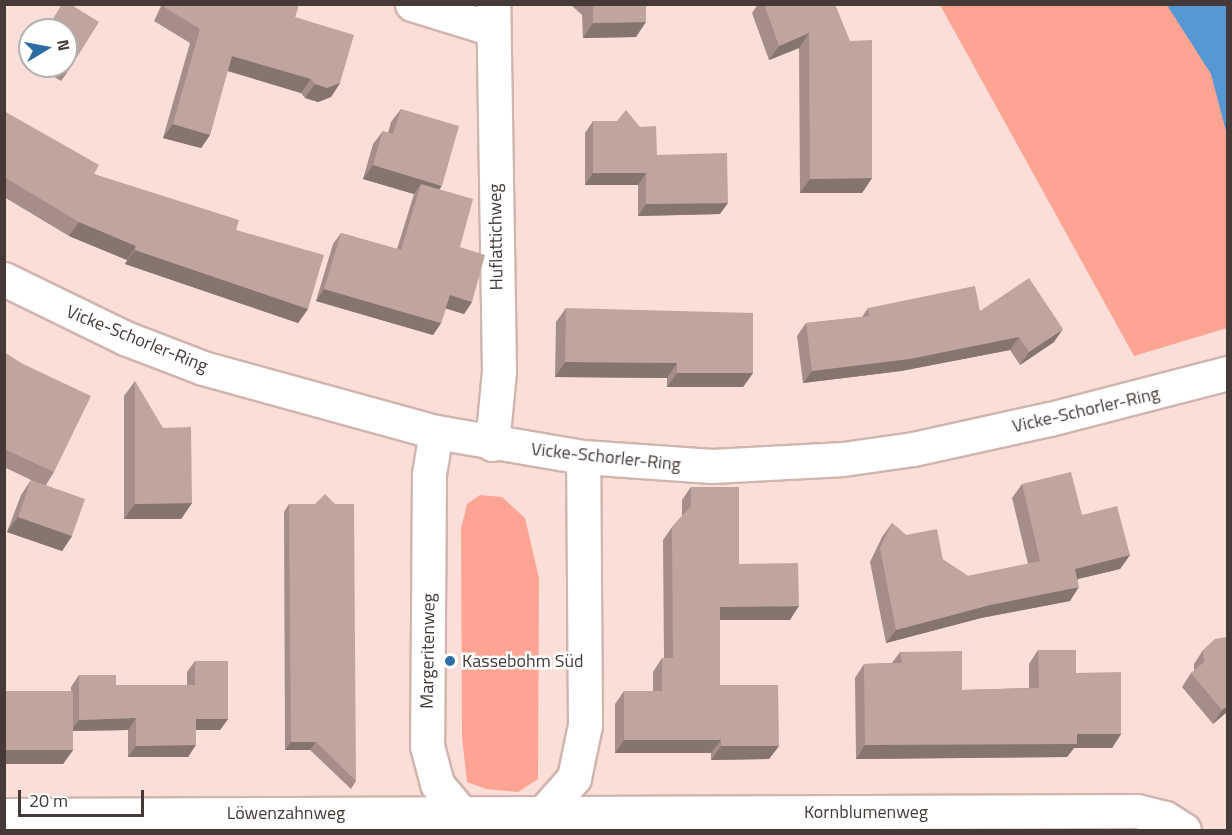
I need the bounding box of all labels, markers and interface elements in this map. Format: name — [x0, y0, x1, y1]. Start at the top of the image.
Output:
north arrow — [18, 18, 78, 78]
text: N — [51, 38, 77, 53]
street label: Huflattichweg — [484, 183, 508, 291]
street label: Vicke-Schorler-Ring — [63, 301, 211, 377]
street label: Vicke-Schorler-Ring — [1010, 383, 1162, 437]
street label: Vicke-Schorler-Ring — [530, 438, 682, 476]
street label: Margeritenweg — [416, 593, 440, 709]
place label: Kassebohm Süd — [462, 650, 584, 672]
marker: Kassebohm Süd — [443, 654, 457, 668]
scale bar — [21, 778, 147, 816]
text: 20 m — [29, 787, 68, 814]
street label: Kornblumenweg — [804, 801, 928, 823]
street label: Löwenzahnweg — [227, 802, 345, 824]

